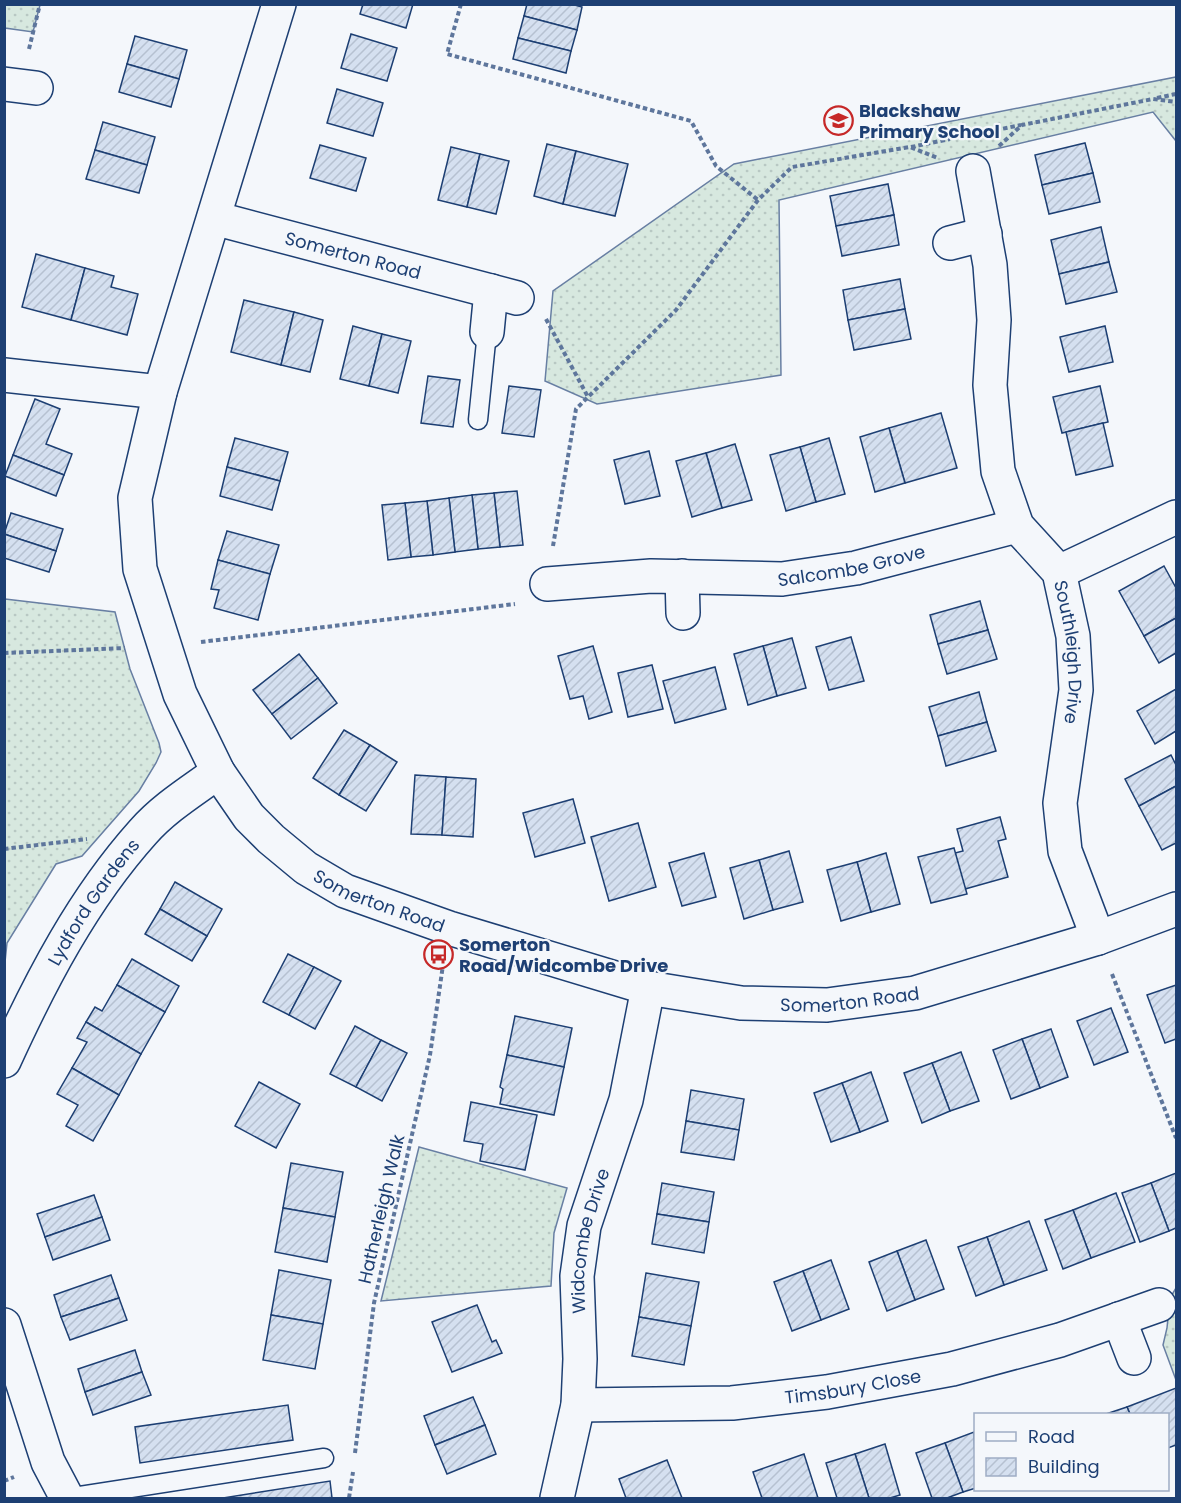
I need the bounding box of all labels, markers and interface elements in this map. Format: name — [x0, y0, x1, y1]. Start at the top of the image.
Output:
place label: Blackshaw Primary School — [859, 98, 1000, 144]
school or university icon: Blackshaw Primary School — [822, 104, 854, 136]
street label: Somerton Road — [282, 225, 424, 285]
street label: Salcombe Grove — [776, 538, 928, 592]
street label: Southleigh Drive — [1049, 578, 1089, 726]
street label: Lydford Gardens — [41, 833, 145, 970]
street label: Somerton Road — [309, 863, 449, 938]
place label: Somerton Road/Widcombe Drive — [459, 932, 668, 978]
bus stop icon: Somerton Road/Widcombe Drive — [422, 938, 454, 970]
street label: Somerton Road — [780, 980, 921, 1018]
street label: Hatherleigh Walk — [352, 1131, 410, 1286]
street label: Widcombe Drive — [564, 1165, 615, 1314]
street label: Timsbury Close — [783, 1362, 923, 1409]
legend — [974, 1413, 1169, 1491]
text: Road — [1028, 1424, 1075, 1449]
text: Building — [1028, 1454, 1100, 1479]

